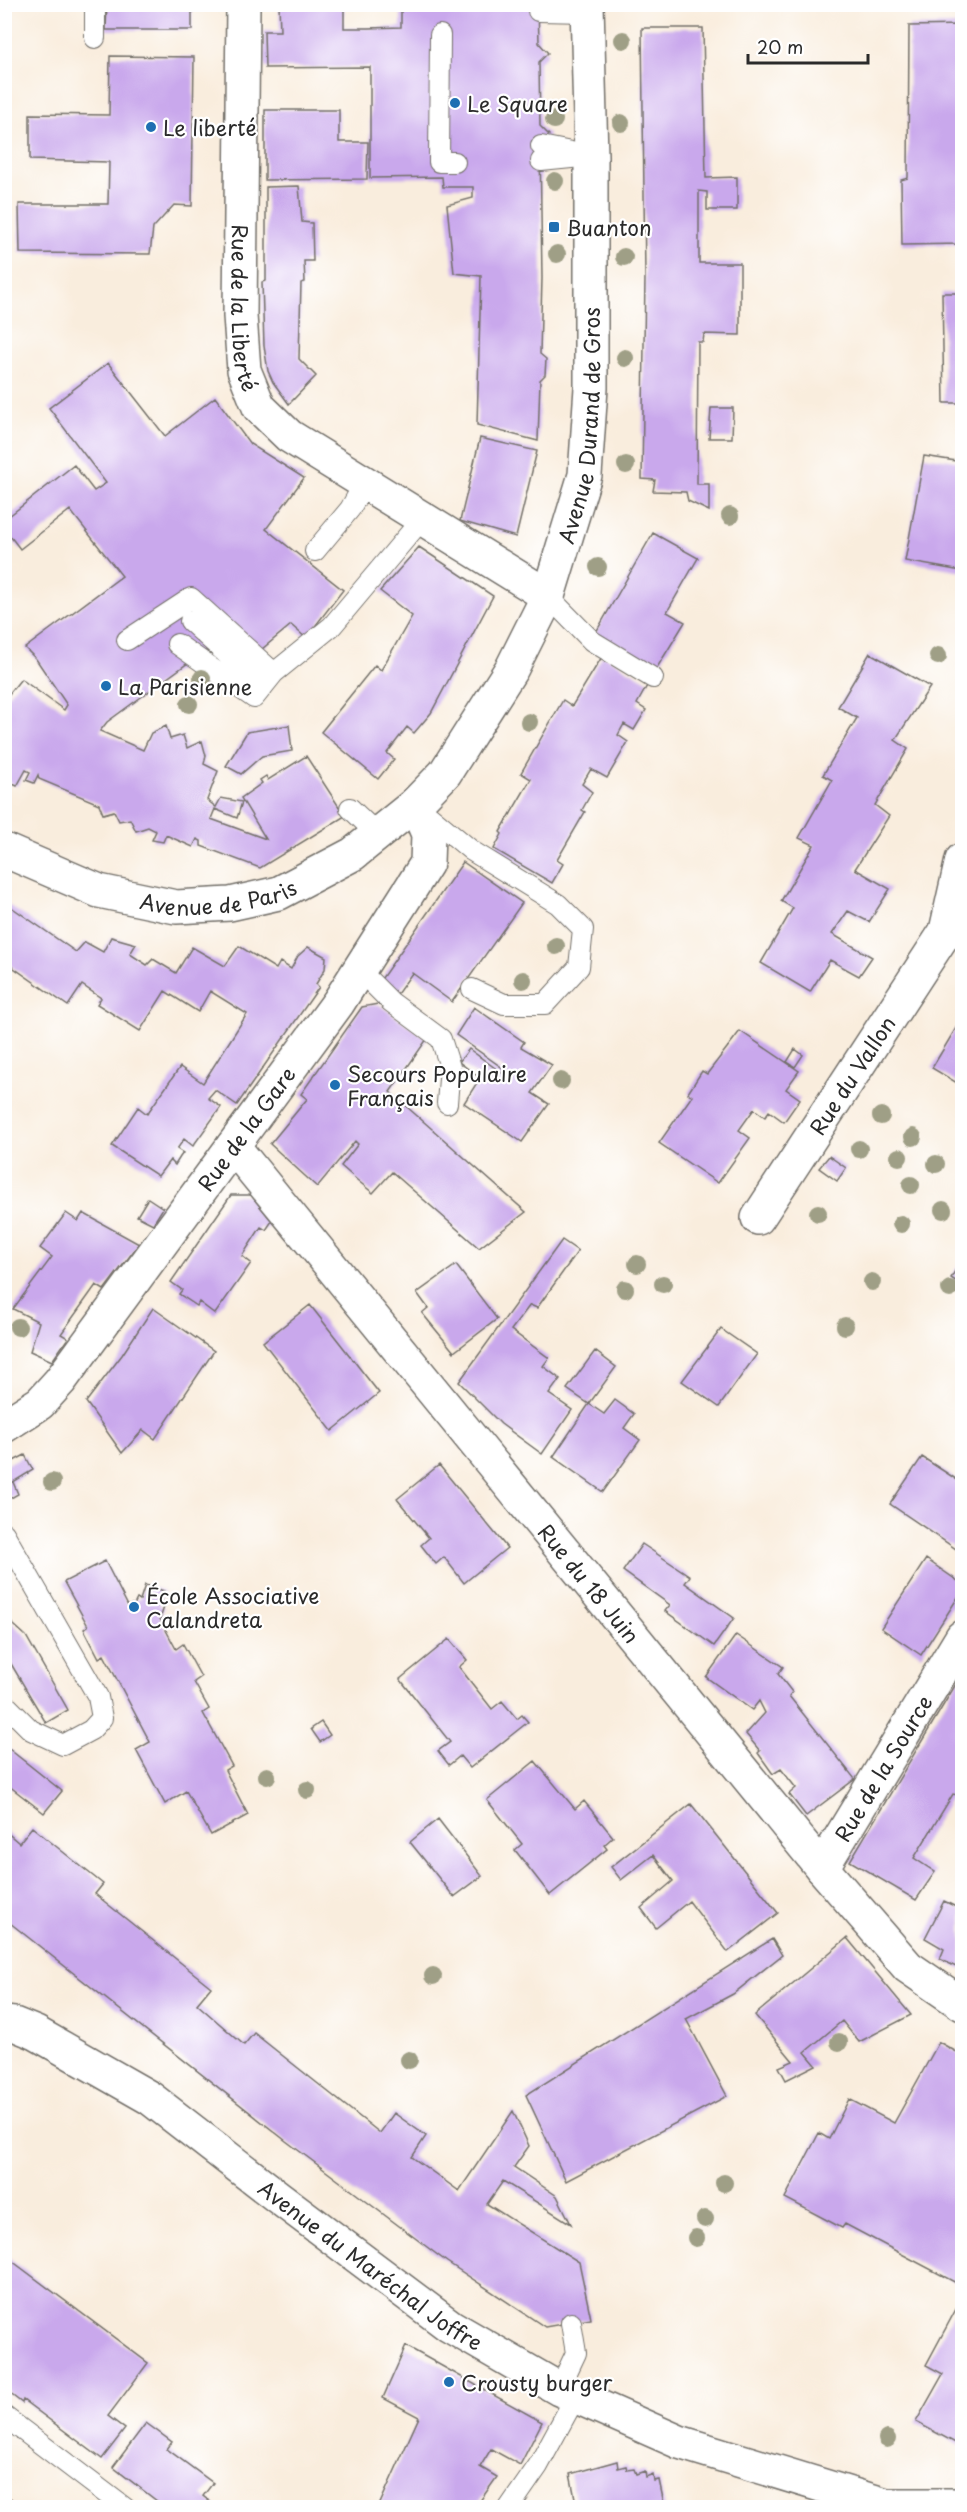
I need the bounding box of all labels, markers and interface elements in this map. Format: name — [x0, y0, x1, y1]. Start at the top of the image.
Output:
scale bar — [748, 27, 868, 65]
text: 20 m — [757, 33, 803, 60]
place label: Le Square — [467, 87, 568, 119]
marker: Le Square — [448, 96, 462, 110]
place label: Le liberté — [163, 111, 257, 143]
marker: Le liberté — [144, 120, 158, 134]
place label: Buanton — [566, 211, 652, 243]
marker: Buanton — [547, 220, 561, 234]
street label: Rue de la Liberté — [224, 224, 267, 396]
street label: Avenue Durand de Gros — [549, 307, 607, 547]
place label: La Parisienne — [118, 670, 252, 702]
marker: La Parisienne — [99, 679, 113, 693]
street label: Avenue de Paris — [137, 871, 302, 923]
street label: Rue du Vallon — [801, 1009, 903, 1141]
place label: Secours Populaire Français — [347, 1057, 527, 1113]
street label: Rue de la Gare — [189, 1059, 302, 1197]
marker: Secours Populaire Français — [328, 1078, 342, 1092]
street label: Rue du 18 Juin — [531, 1516, 648, 1650]
place label: École Associative Calandreta — [146, 1579, 320, 1635]
marker: École Associative Calandreta — [127, 1600, 141, 1614]
street label: Rue de la Source — [826, 1688, 939, 1847]
street label: Avenue du Maréchal Joffre — [252, 2172, 489, 2358]
place label: Crousty burger — [461, 2366, 613, 2398]
marker: Crousty burger — [442, 2375, 456, 2389]

